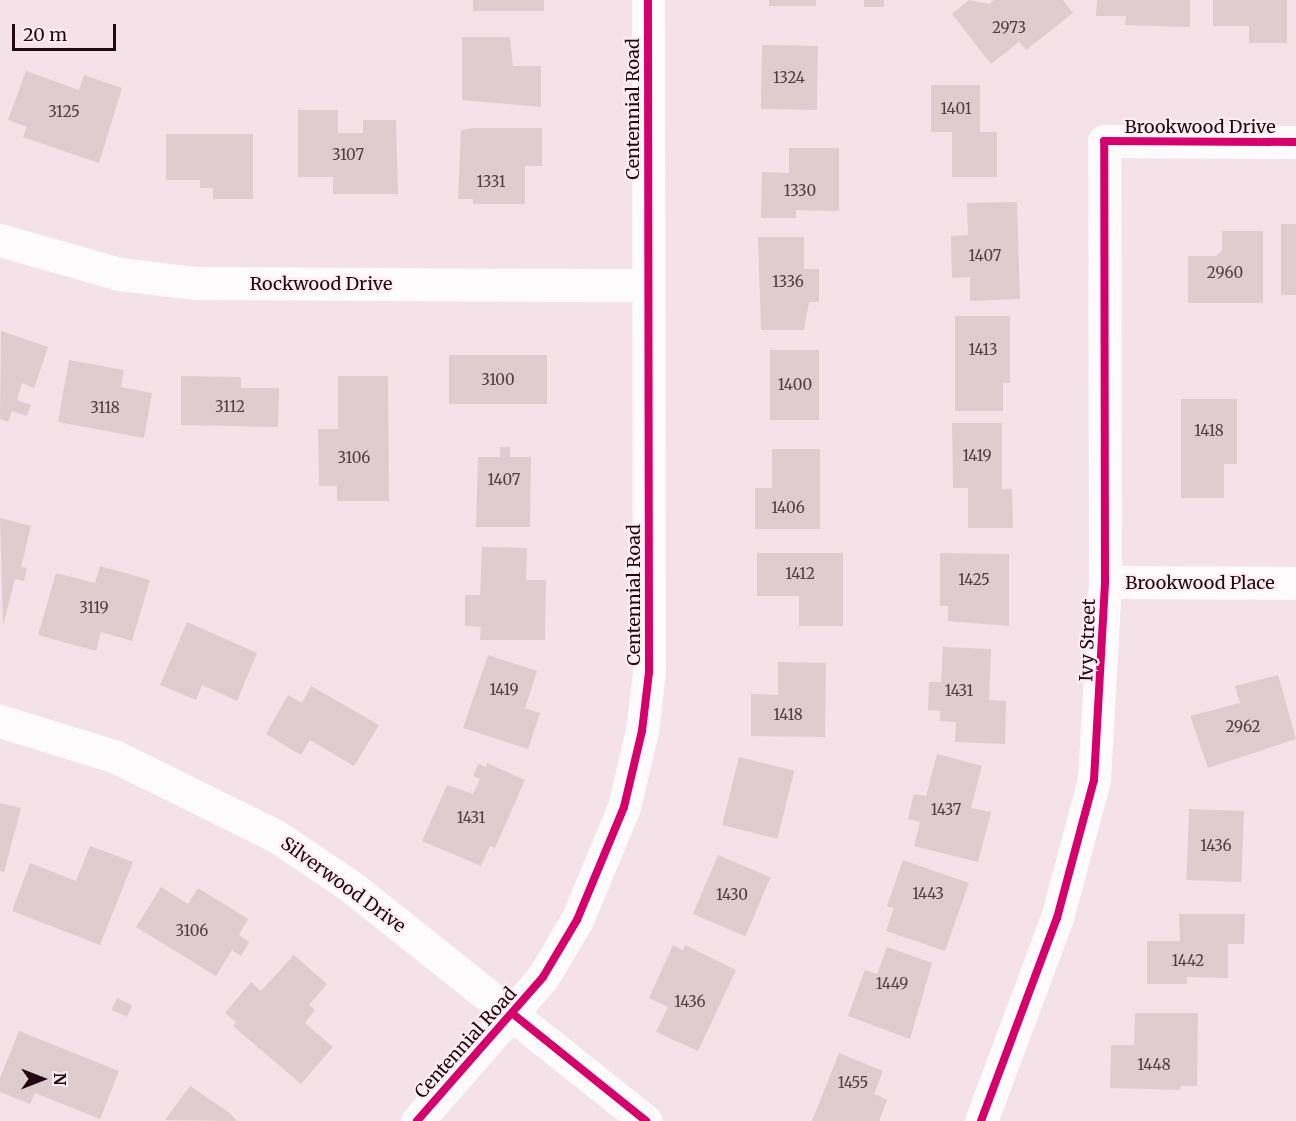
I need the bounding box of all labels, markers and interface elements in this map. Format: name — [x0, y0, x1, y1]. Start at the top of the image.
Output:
scale bar — [15, 12, 118, 50]
house number: 2973 — [992, 19, 1026, 37]
text: 20 m — [23, 23, 67, 46]
street label: Centennial Road — [622, 38, 644, 180]
house number: 1324 — [773, 69, 805, 87]
house number: 1401 — [941, 100, 971, 118]
house number: 3125 — [48, 103, 80, 121]
street label: Brookwood Drive — [1124, 116, 1276, 138]
house number: 3107 — [332, 146, 364, 164]
house number: 1331 — [477, 173, 505, 191]
house number: 1330 — [784, 182, 816, 200]
house number: 1407 — [969, 247, 1001, 265]
house number: 2960 — [1207, 264, 1243, 282]
street label: Rockwood Drive — [250, 273, 392, 295]
house number: 1336 — [772, 273, 804, 291]
house number: 1413 — [968, 341, 998, 359]
house number: 3100 — [481, 371, 515, 389]
house number: 1400 — [778, 376, 812, 394]
house number: 3112 — [215, 398, 245, 416]
house number: 3118 — [90, 399, 120, 417]
house number: 1418 — [1194, 422, 1224, 440]
house number: 1419 — [962, 447, 992, 465]
house number: 3106 — [338, 449, 370, 467]
house number: 1407 — [488, 471, 520, 489]
house number: 1406 — [771, 499, 805, 517]
street label: Centennial Road — [623, 524, 645, 666]
house number: 1412 — [785, 565, 815, 583]
house number: 1425 — [958, 571, 990, 589]
street label: Brookwood Place — [1125, 572, 1275, 594]
street label: Ivy Street — [1076, 598, 1100, 682]
house number: 3119 — [79, 599, 109, 617]
house number: 1419 — [489, 681, 519, 699]
house number: 1431 — [945, 682, 973, 700]
house number: 1418 — [773, 706, 803, 724]
house number: 2962 — [1226, 718, 1260, 736]
house number: 1437 — [931, 801, 961, 819]
house number: 1431 — [457, 809, 485, 827]
street label: Silverwood Drive — [277, 833, 409, 937]
house number: 1436 — [1200, 837, 1232, 855]
house number: 1443 — [912, 885, 944, 903]
house number: 1430 — [716, 886, 748, 904]
house number: 3106 — [176, 922, 208, 940]
house number: 1442 — [1172, 952, 1204, 970]
house number: 1449 — [876, 975, 908, 993]
street label: Centennial Road — [411, 983, 521, 1103]
house number: 1436 — [674, 993, 706, 1011]
north arrow — [12, 1049, 72, 1109]
house number: 1448 — [1137, 1056, 1171, 1074]
text: N — [50, 1073, 70, 1085]
house number: 1455 — [838, 1074, 868, 1092]

